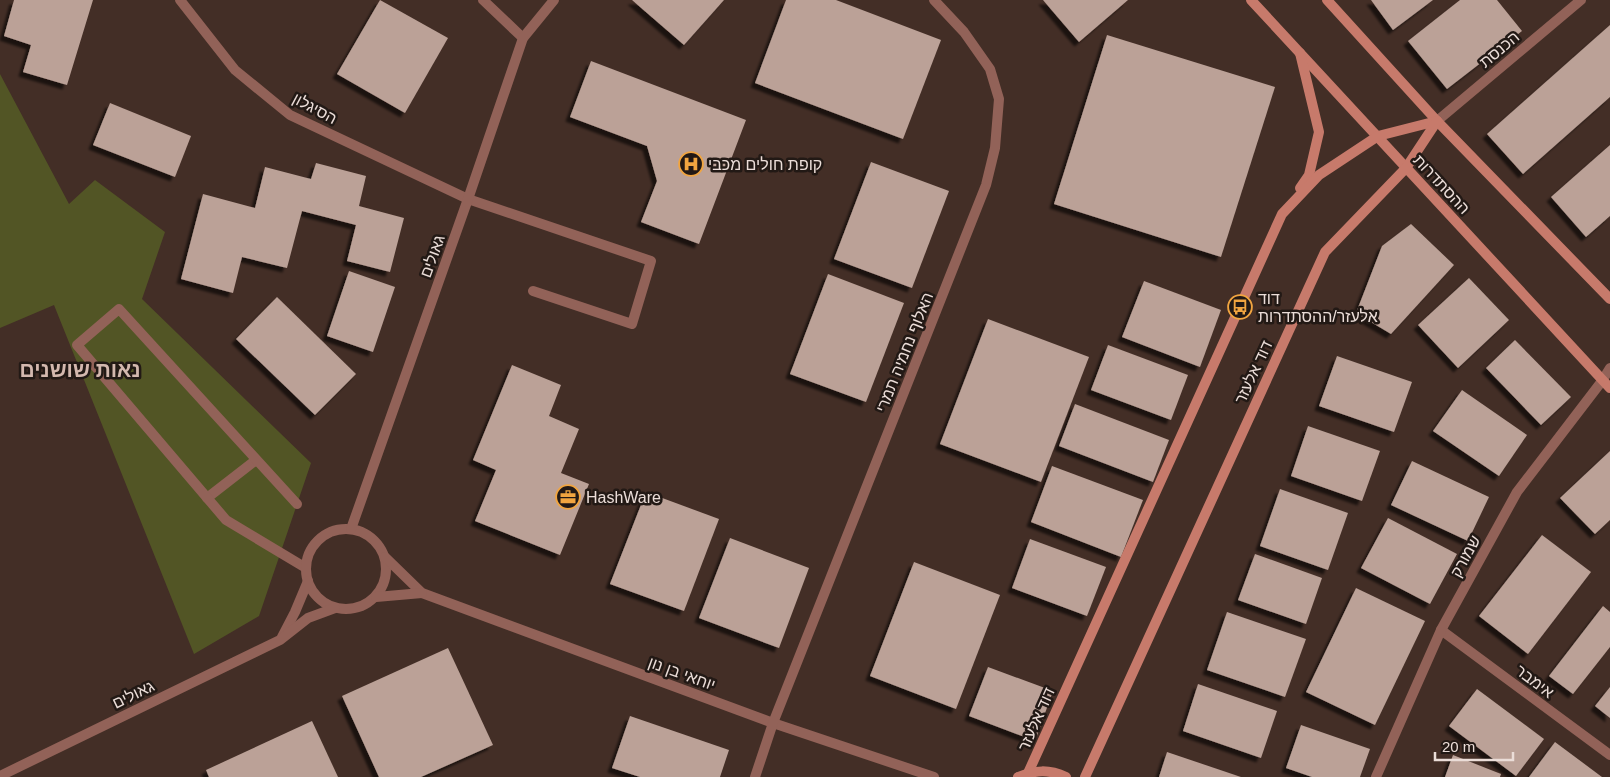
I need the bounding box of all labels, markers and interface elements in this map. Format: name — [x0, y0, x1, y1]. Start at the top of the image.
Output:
street label: הכנסת — [1476, 28, 1522, 71]
street label: הסיגלון — [290, 90, 340, 127]
hospital icon: קופת חולים מכבי — [678, 151, 704, 177]
street label: ההסתדרות — [1410, 151, 1473, 217]
place label: קופת חולים מכבי — [708, 156, 822, 173]
street label: גאולים — [417, 232, 448, 280]
street label: האלוף נחמיה תמרי — [873, 290, 936, 415]
place label: דוד אלעזר/ההסתדרות — [1258, 290, 1378, 325]
bus stop icon: דוד אלעזר/ההסתדרות — [1227, 294, 1253, 320]
street label: דוד אלעזר — [1232, 338, 1275, 406]
district label: נאות שושנים — [20, 358, 140, 381]
office icon: HashWare — [555, 484, 581, 510]
place label: HashWare — [586, 489, 661, 506]
street label: שמורק — [1447, 533, 1484, 580]
street label: יוחאי בן נון — [646, 653, 718, 693]
street label: אימבר — [1512, 662, 1557, 701]
street label: גאולים — [110, 677, 157, 712]
street label: דוד אלעזר — [1015, 685, 1058, 753]
scale bar — [1435, 730, 1512, 762]
text: 20 m — [1442, 738, 1475, 755]

